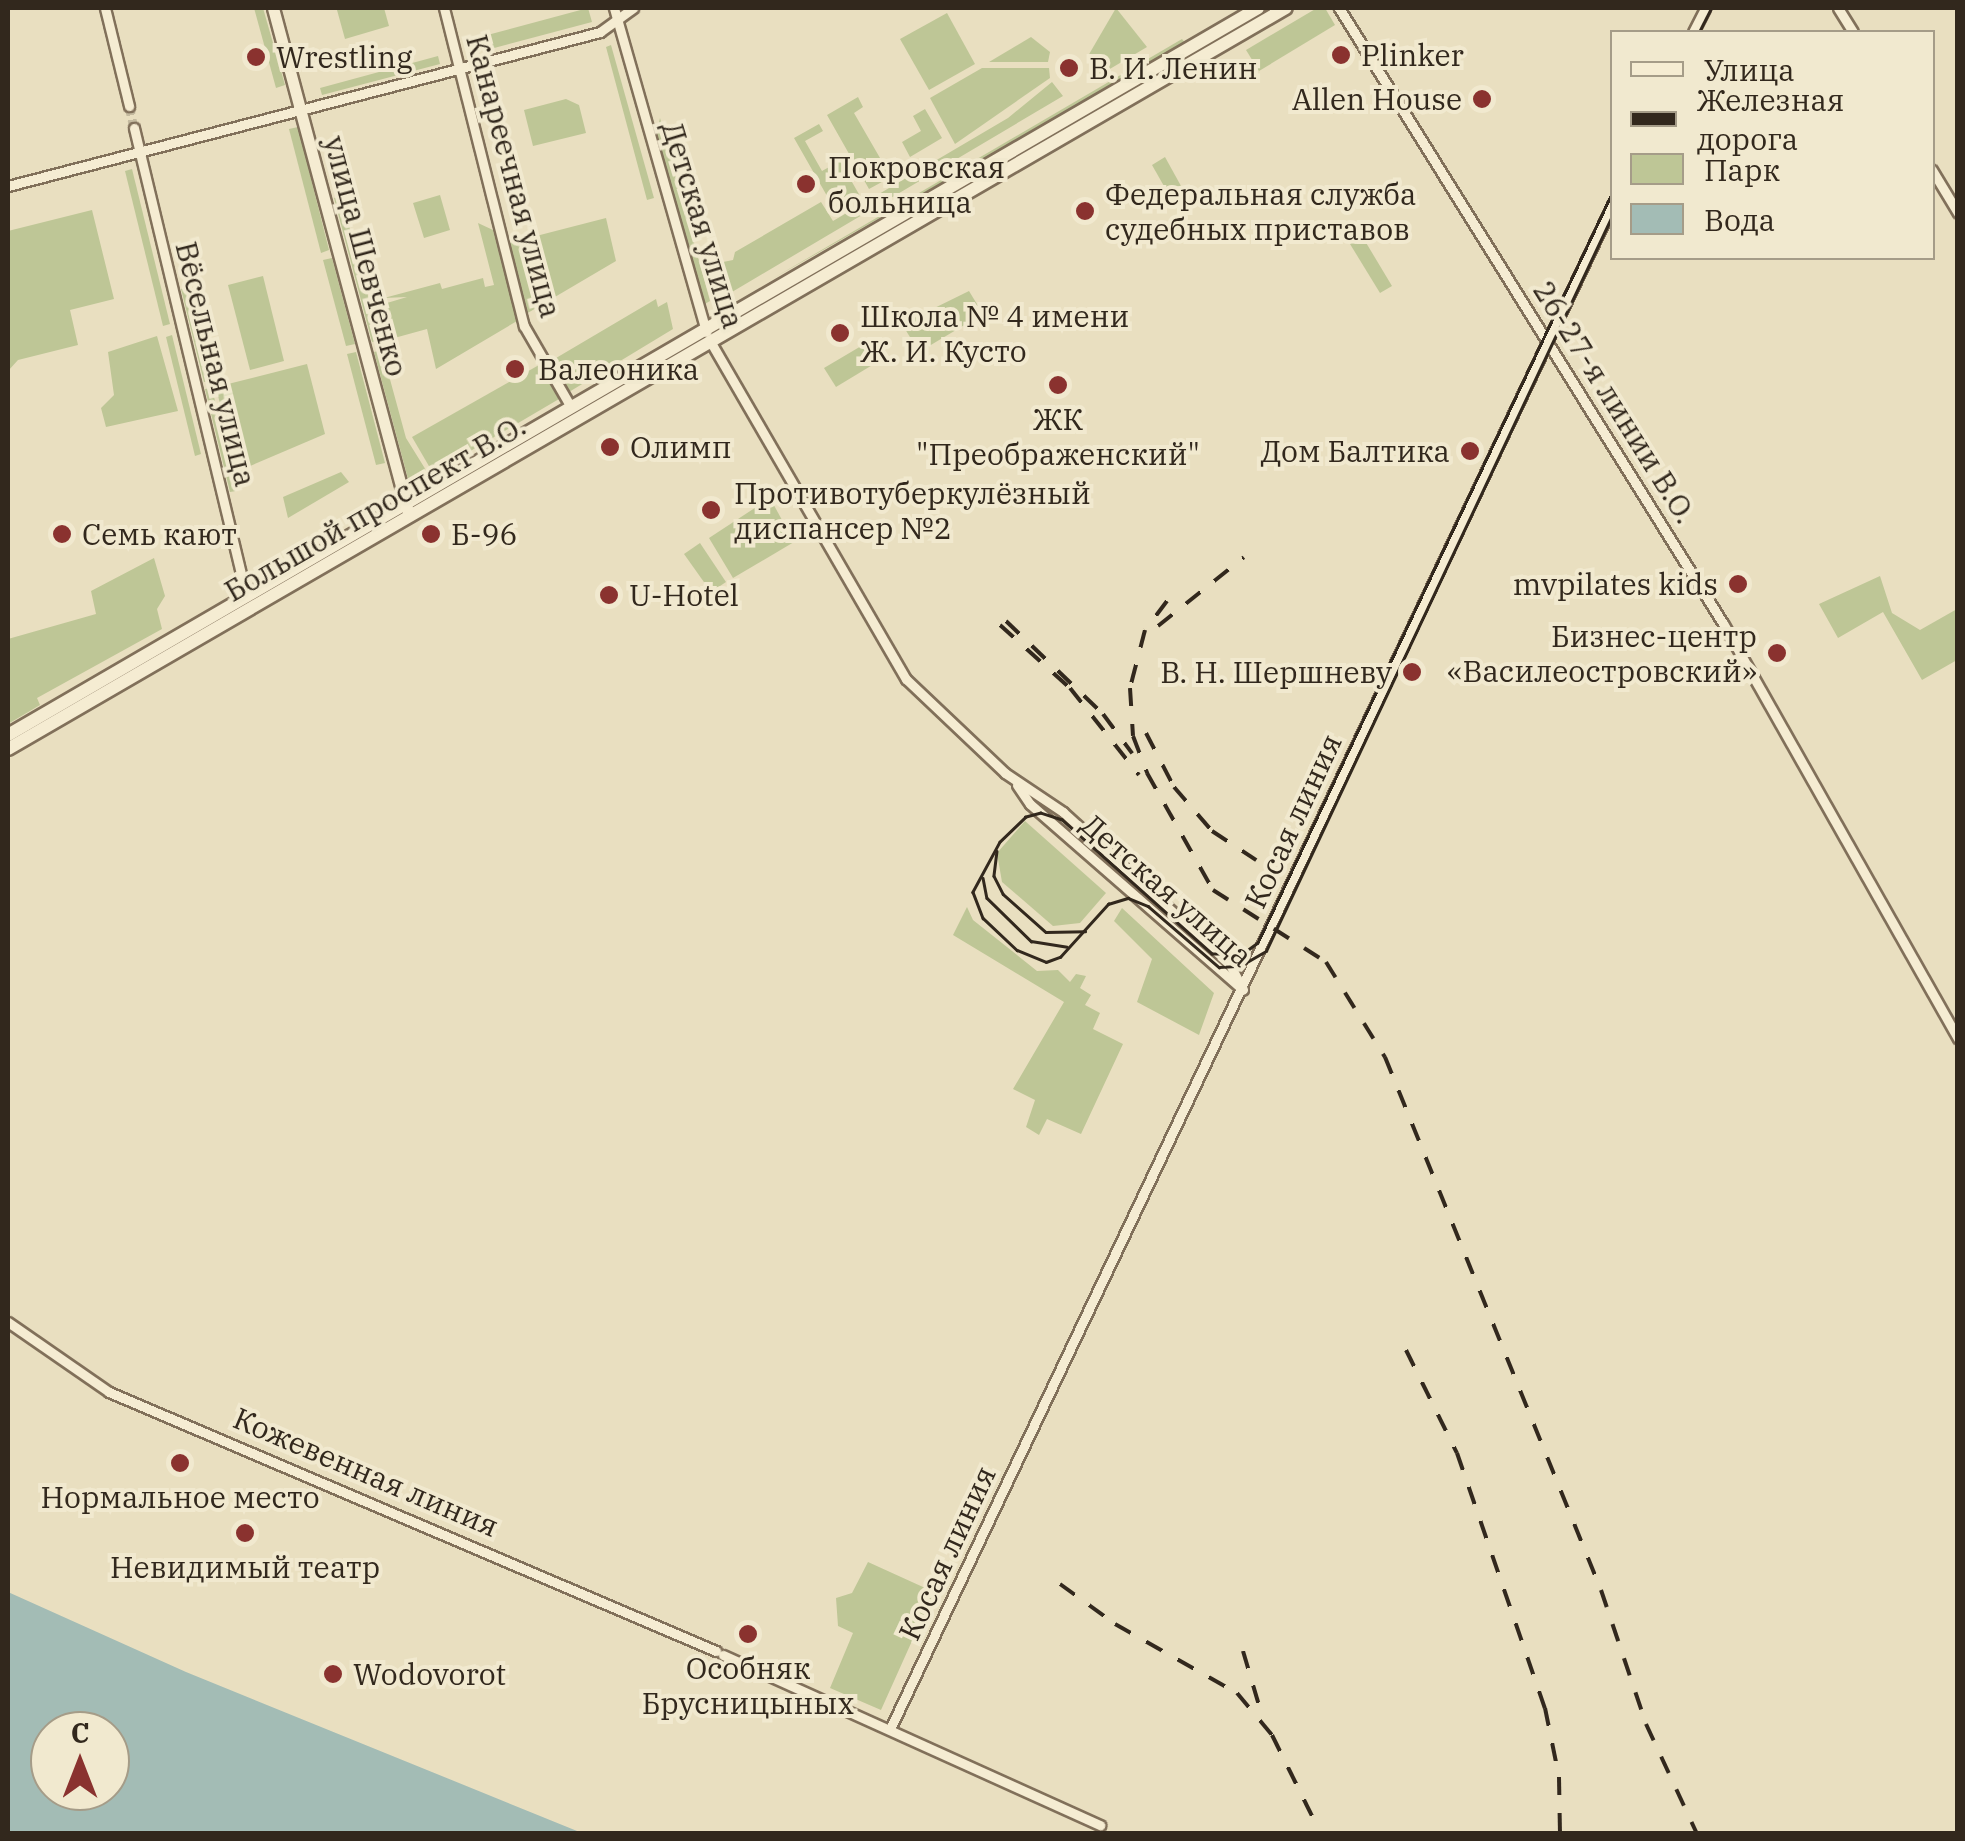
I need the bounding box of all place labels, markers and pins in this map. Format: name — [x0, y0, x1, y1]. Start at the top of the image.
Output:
place label: Plinker — [1361, 37, 1464, 73]
place label: Wrestling — [276, 39, 412, 75]
marker: Plinker — [1330, 44, 1352, 66]
marker: Wrestling — [245, 46, 267, 68]
place label: В. И. Ленин — [1089, 50, 1258, 86]
marker: В. И. Ленин — [1058, 57, 1080, 79]
place label: Allen House — [1292, 81, 1462, 117]
marker: Allen House — [1471, 88, 1493, 110]
place label: Покровская больница — [828, 149, 1005, 220]
marker: Покровская больница — [793, 171, 819, 197]
place label: Федеральная служба судебных приставов — [1105, 176, 1416, 246]
marker: Федеральная служба судебных приставов — [1074, 200, 1096, 222]
place label: Школа № 4 имени Ж. И. Кусто — [860, 298, 1129, 368]
marker: Школа № 4 имени Ж. И. Кусто — [829, 322, 851, 344]
place label: Валеоника — [538, 351, 699, 387]
marker: Валеоника — [502, 356, 528, 382]
marker: ЖК "Преображенский" — [1047, 374, 1069, 396]
place label: ЖК "Преображенский" — [916, 401, 1200, 472]
place label: Олимп — [630, 429, 732, 465]
place label: Дом Балтика — [1261, 433, 1450, 469]
marker: Олимп — [599, 436, 621, 458]
marker: Дом Балтика — [1459, 440, 1481, 462]
place label: Противотуберкулёзный диспансер №2 — [734, 475, 1091, 546]
marker: Противотуберкулёзный диспансер №2 — [698, 497, 724, 523]
place label: Семь кают — [82, 516, 237, 552]
place label: Б-96 — [451, 516, 518, 552]
marker: Семь кают — [51, 523, 73, 545]
marker: Б-96 — [420, 523, 442, 545]
place label: mvpilates kids — [1513, 566, 1718, 602]
marker: mvpilates kids — [1727, 573, 1749, 595]
place label: U-Hotel — [629, 577, 739, 613]
marker: U-Hotel — [598, 584, 620, 606]
place label: Бизнес-центр «Василеостровский» — [1447, 618, 1757, 688]
marker: Бизнес-центр «Василеостровский» — [1766, 642, 1788, 664]
place label: В. Н. Шершневу — [1160, 654, 1392, 690]
marker: В. Н. Шершневу — [1401, 661, 1423, 683]
marker: Нормальное место — [169, 1452, 191, 1474]
place label: Нормальное место — [40, 1479, 320, 1515]
marker: Невидимый театр — [234, 1522, 256, 1544]
place label: Невидимый театр — [110, 1549, 380, 1585]
marker: Особняк Брусницыных — [737, 1623, 759, 1645]
place label: Особняк Брусницыных — [642, 1650, 854, 1720]
place label: Wodovorot — [353, 1656, 506, 1692]
marker: Wodovorot — [322, 1663, 344, 1685]

